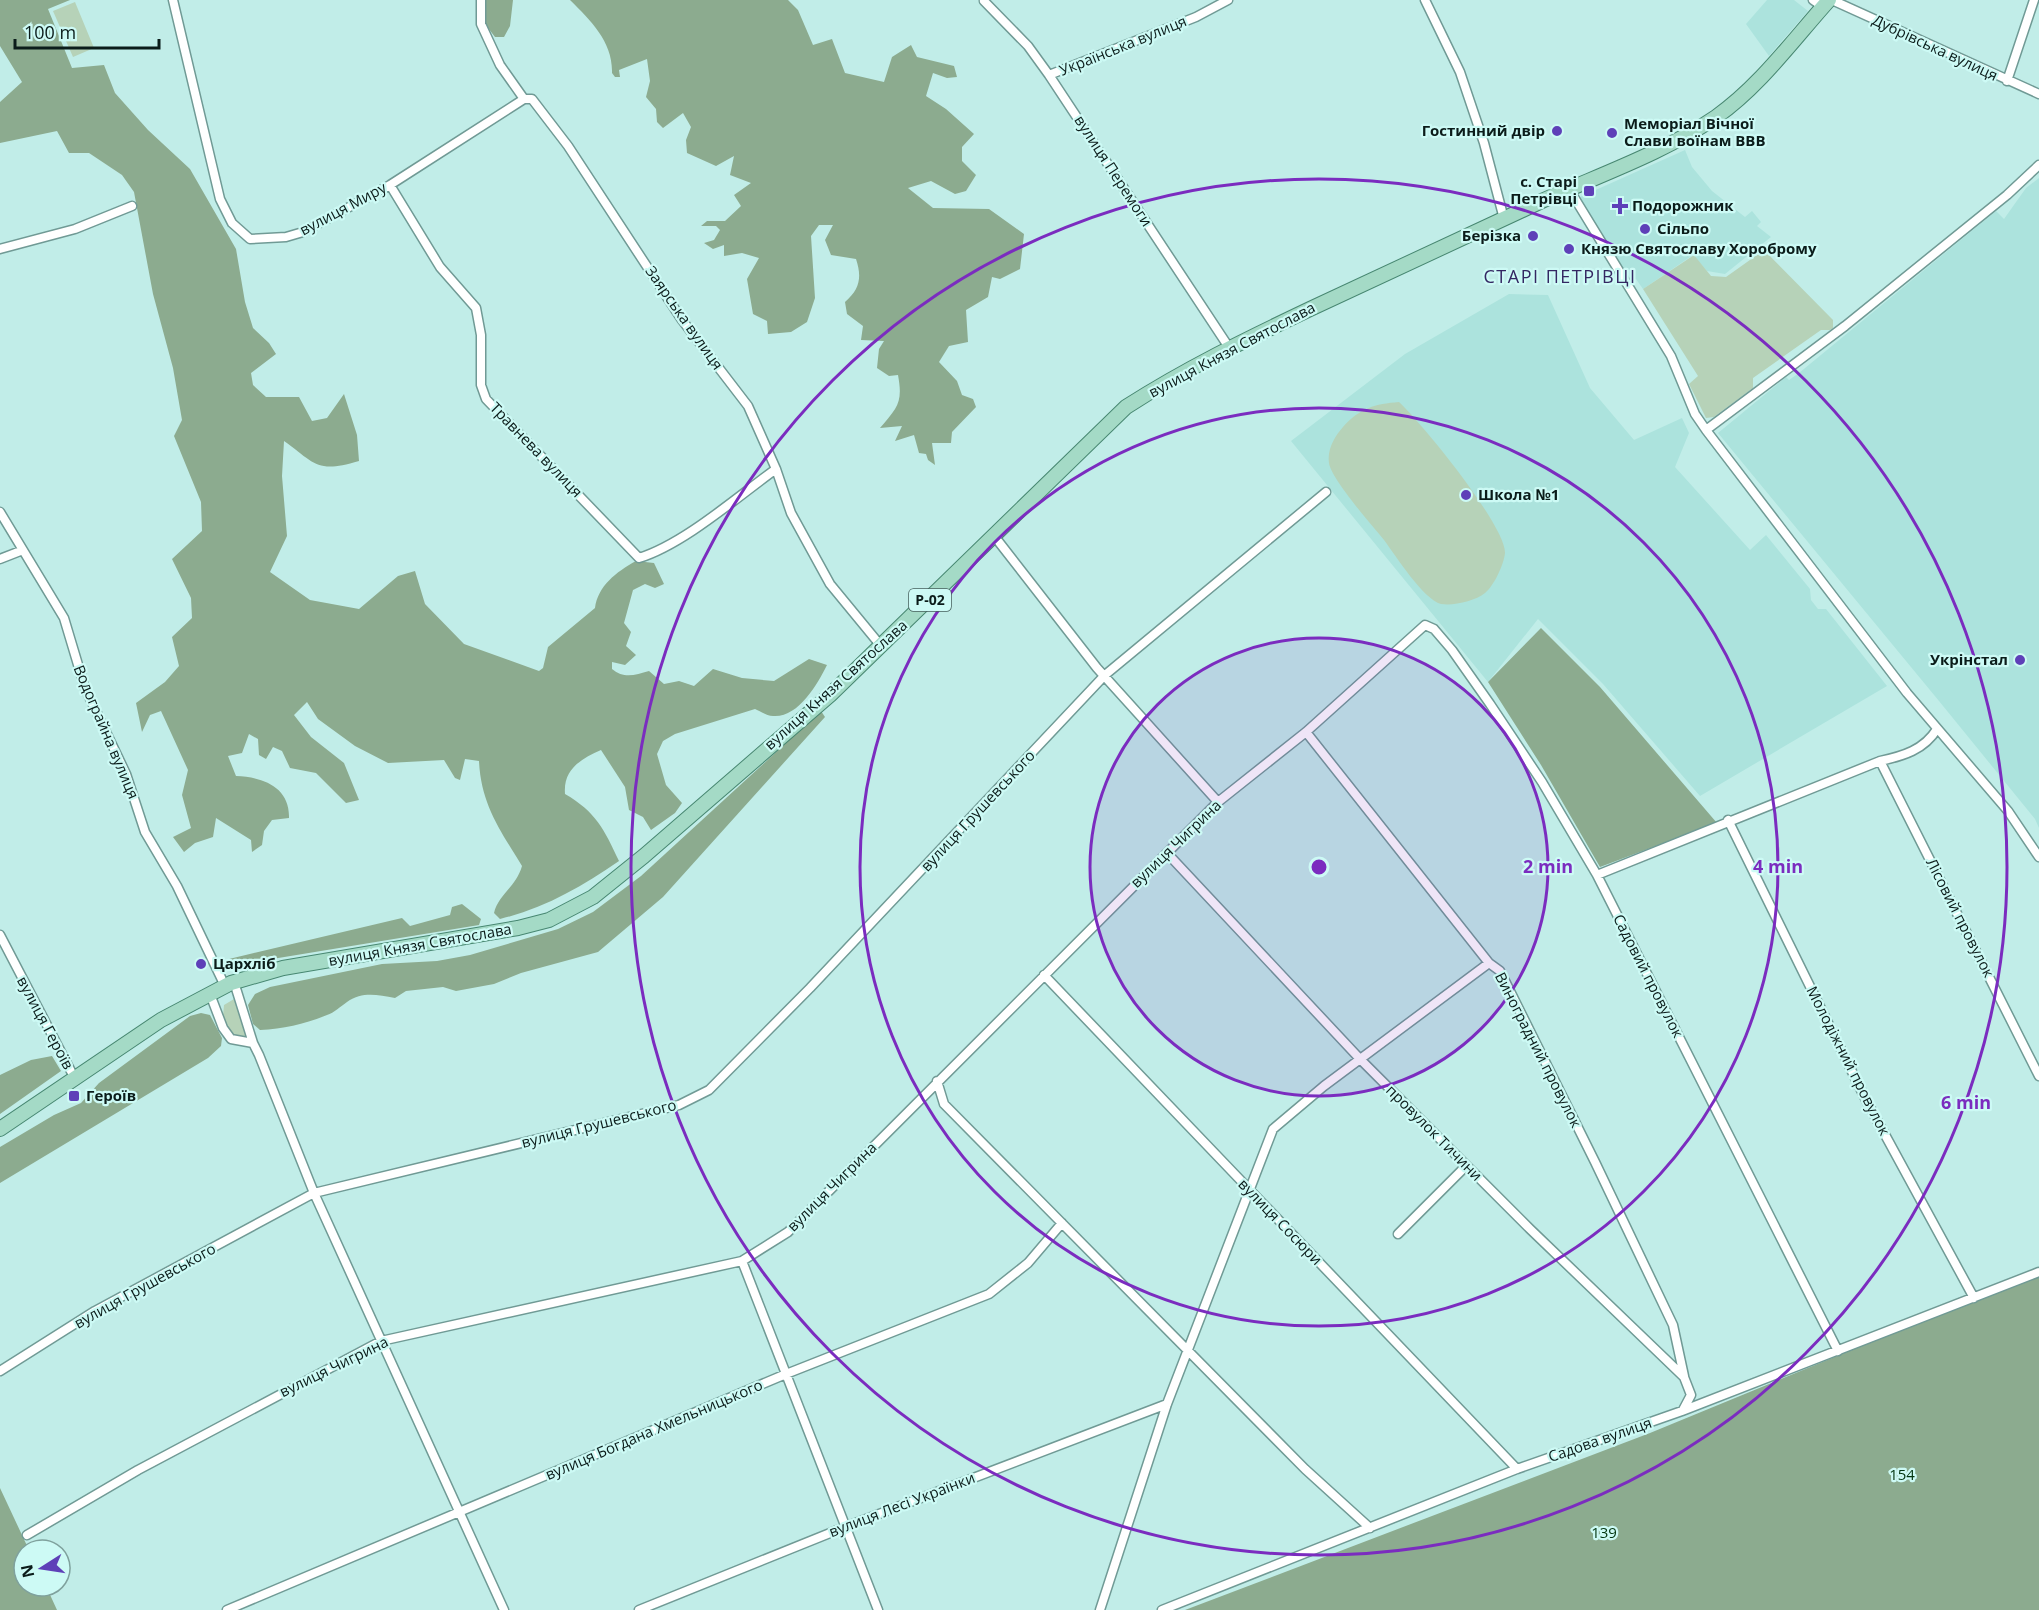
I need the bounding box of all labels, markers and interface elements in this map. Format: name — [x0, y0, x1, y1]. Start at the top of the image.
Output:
street label: Дубрівська вулиця — [1869, 9, 2001, 85]
street label: Українська вулиця — [1056, 10, 1189, 80]
scale bar — [15, 12, 159, 50]
text: 100 m — [24, 20, 76, 44]
street label: вулиця Перемоги — [1070, 111, 1157, 230]
place label: Меморіал Вічної Слави воїнам ВВВ — [1624, 113, 1766, 150]
place label: Гостинний двір — [1422, 120, 1545, 140]
marker: Гостинний двір — [1550, 124, 1564, 138]
marker: Меморіал Вічної Слави воїнам ВВВ — [1605, 126, 1619, 140]
place label: с. Старі Петрівці — [1510, 171, 1577, 208]
street label: вулиця Миру — [296, 177, 390, 239]
marker: с. Старі Петрівці — [1582, 184, 1596, 198]
place label: Подорожник — [1632, 195, 1734, 215]
marker: Подорожник — [1613, 199, 1627, 213]
place label: Сільпо — [1657, 218, 1709, 238]
marker: Сільпо — [1638, 222, 1652, 236]
place label: Берізка — [1462, 225, 1521, 245]
marker: Берізка — [1526, 229, 1540, 243]
place label: Князю Святославу Хороброму — [1581, 238, 1817, 258]
marker: Князю Святославу Хороброму — [1562, 242, 1576, 256]
street label: Заярська вулиця — [641, 262, 728, 373]
district label: СТАРІ ПЕТРІВЦІ — [1484, 264, 1636, 288]
street label: вулиця Князя Святослава — [1145, 297, 1318, 402]
street label: Травнева вулиця — [486, 397, 587, 501]
place label: Школа №1 — [1478, 484, 1559, 504]
marker: Школа №1 — [1459, 488, 1473, 502]
road number: Р-02 — [909, 589, 951, 611]
street label: вулиця Князя Святослава — [760, 615, 911, 754]
place label: Укрінстал — [1930, 649, 2008, 669]
marker: Укрінстал — [2013, 653, 2027, 667]
street label: Водограйна вулиця — [70, 662, 144, 802]
street label: вулиця Грушевського — [916, 745, 1039, 875]
street label: вулиця Чигрина — [1126, 795, 1225, 892]
text: 2 min — [1523, 854, 1573, 878]
text: 4 min — [1753, 854, 1803, 878]
street label: Лісовий провулок — [1922, 855, 2000, 981]
centre of rings — [1309, 857, 1329, 877]
street label: Садовий провулок — [1609, 910, 1689, 1041]
street label: вулиця Князя Святослава — [327, 918, 513, 970]
place label: Цархліб — [213, 953, 276, 973]
marker: Цархліб — [194, 957, 208, 971]
street label: Виноградний провулок — [1491, 968, 1587, 1131]
street label: вулиця Героїв — [13, 973, 79, 1073]
street label: Молодіжний провулок — [1803, 982, 1895, 1139]
street label: провулок Тичини — [1382, 1080, 1487, 1185]
place label: Героїв — [86, 1085, 136, 1105]
marker: Героїв — [67, 1089, 81, 1103]
text: 6 min — [1941, 1090, 1991, 1114]
street label: вулиця Грушевського — [519, 1094, 678, 1152]
street label: вулиця Чигрина — [782, 1137, 880, 1235]
street label: вулиця Сосюри — [1234, 1174, 1327, 1269]
street label: вулиця Грушевського — [70, 1238, 219, 1332]
street label: вулиця Чигрина — [276, 1331, 391, 1401]
street label: вулиця Богдана Хмельницького — [542, 1374, 765, 1484]
street label: Садова вулиця — [1545, 1412, 1654, 1466]
park label: 154 — [1889, 1464, 1915, 1484]
street label: вулиця Лесі Українки — [826, 1467, 977, 1541]
park label: 139 — [1591, 1522, 1617, 1542]
north arrow — [12, 1538, 72, 1598]
text: N — [15, 1562, 39, 1580]

